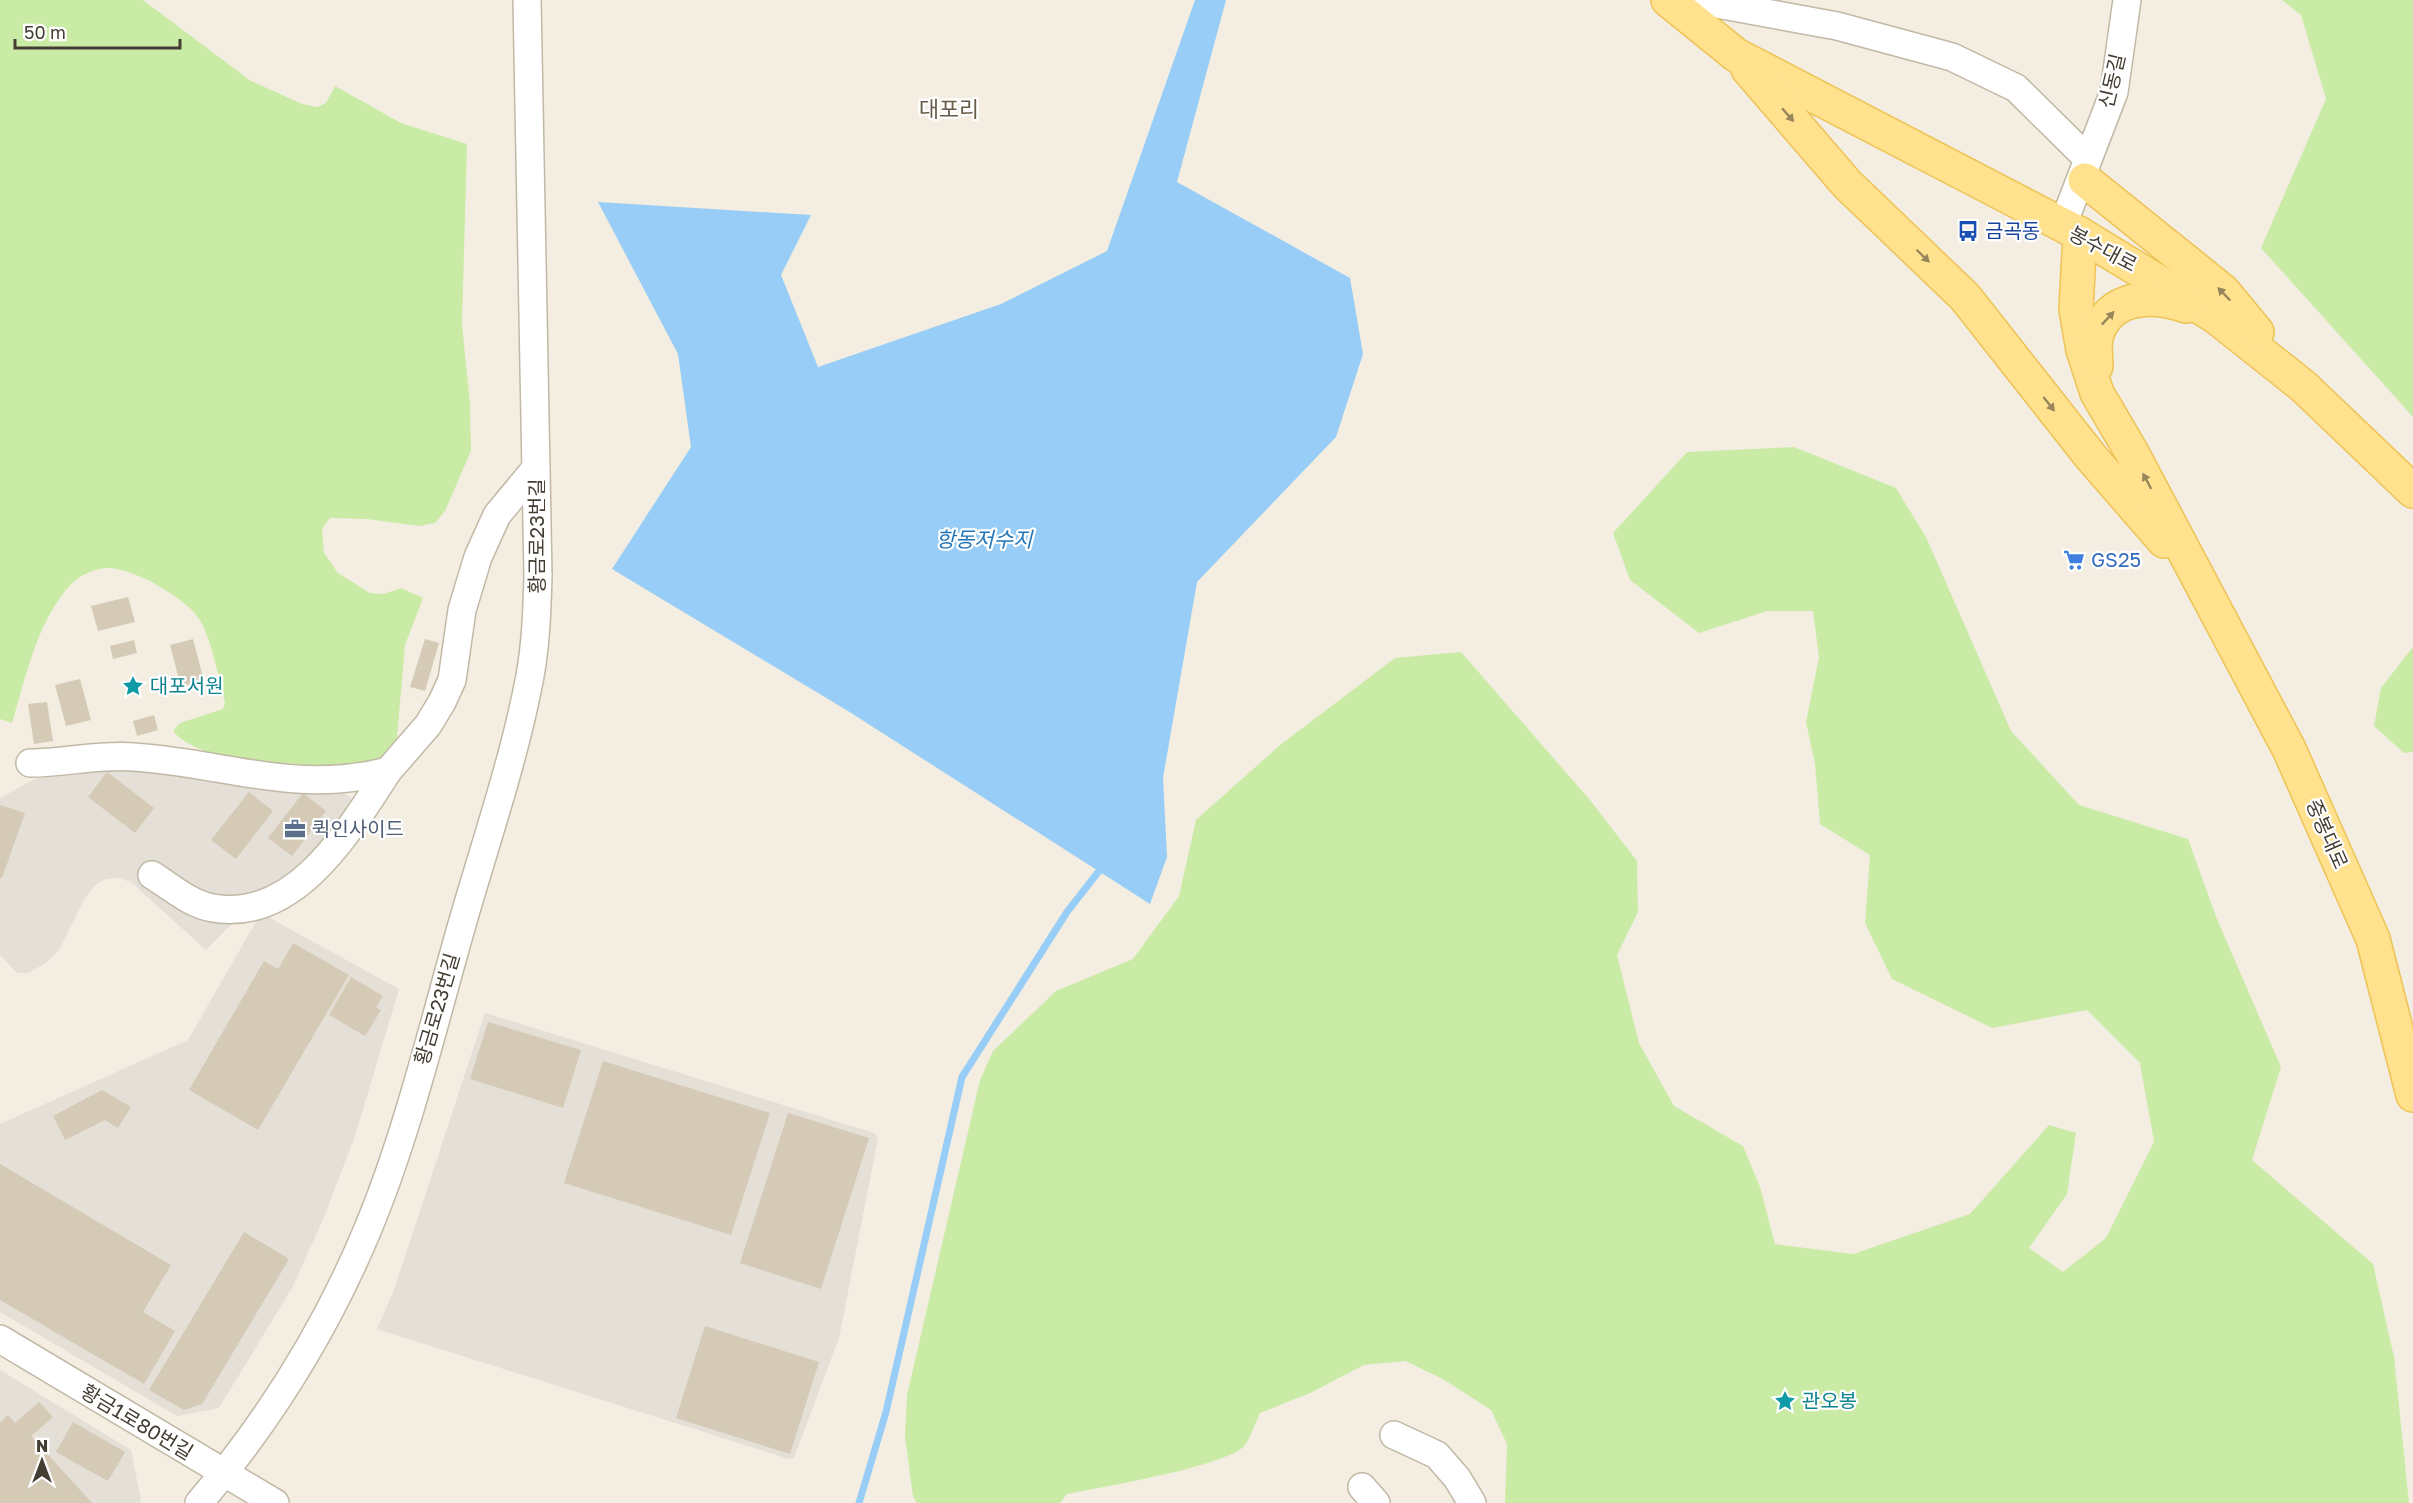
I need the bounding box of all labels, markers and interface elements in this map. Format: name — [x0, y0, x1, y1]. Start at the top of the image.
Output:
scale bar — [15, 12, 180, 50]
text: 50 m — [24, 21, 66, 43]
street label: 신동길 — [2093, 51, 2129, 110]
district label: 대포리 — [919, 95, 979, 122]
one-way arrow — [1781, 108, 1795, 123]
place label: 금곡동 — [1985, 218, 2040, 242]
bus stop icon: 금곡동 — [1956, 219, 1980, 243]
street label: 봉수대로 — [2065, 220, 2142, 276]
one-way arrow — [1915, 249, 1930, 263]
one-way arrow — [2217, 286, 2231, 301]
one-way arrow — [2101, 310, 2115, 325]
one-way arrow — [2043, 396, 2055, 411]
one-way arrow — [2142, 472, 2152, 489]
street label: 황금로23번길 — [524, 478, 548, 594]
water label: 항동저수지 — [936, 526, 1034, 552]
place label: GS25 — [2091, 547, 2141, 571]
supermarket icon: GS25 — [2062, 548, 2086, 572]
place label: 대포서원 — [150, 673, 224, 697]
place icon: 대포서원 — [121, 674, 145, 698]
street label: 중봉대로 — [2302, 795, 2354, 872]
place label: 퀵인사이드 — [312, 816, 404, 840]
office icon: 퀵인사이드 — [283, 817, 307, 841]
street label: 황금로23번길 — [409, 950, 463, 1067]
street label: 황금1로80번길 — [77, 1378, 198, 1464]
place label: 관오봉 — [1802, 1388, 1857, 1412]
place icon: 관오봉 — [1773, 1389, 1797, 1413]
north arrow — [12, 1431, 72, 1491]
text: N — [36, 1436, 48, 1456]

